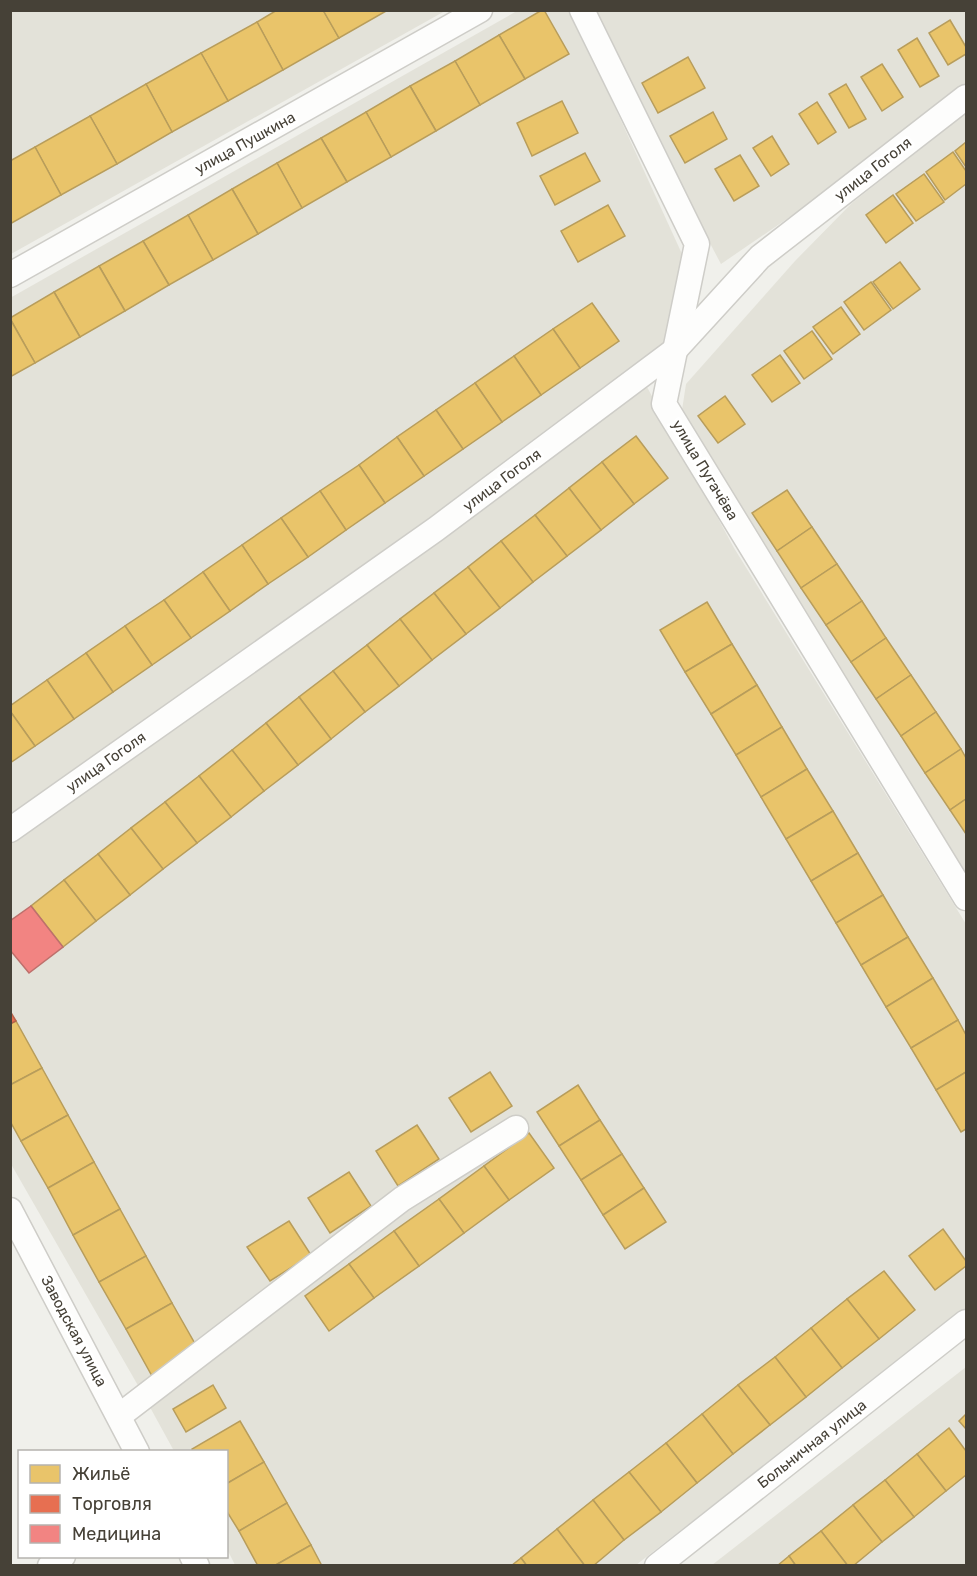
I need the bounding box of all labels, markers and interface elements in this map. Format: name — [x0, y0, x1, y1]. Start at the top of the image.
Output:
street label: улица Пушкина — [192, 108, 298, 178]
street label: улица Гоголя — [831, 133, 915, 205]
street label: улица Пугачёва — [668, 417, 742, 523]
street label: улица Гоголя — [459, 445, 545, 515]
street label: улица Гоголя — [63, 728, 149, 796]
street label: Заводская улица — [37, 1272, 111, 1390]
street label: Больничная улица — [754, 1396, 870, 1492]
legend — [18, 1450, 228, 1558]
text: Жильё — [72, 1463, 130, 1485]
text: Торговля — [72, 1493, 152, 1515]
text: Медицина — [72, 1523, 161, 1545]

